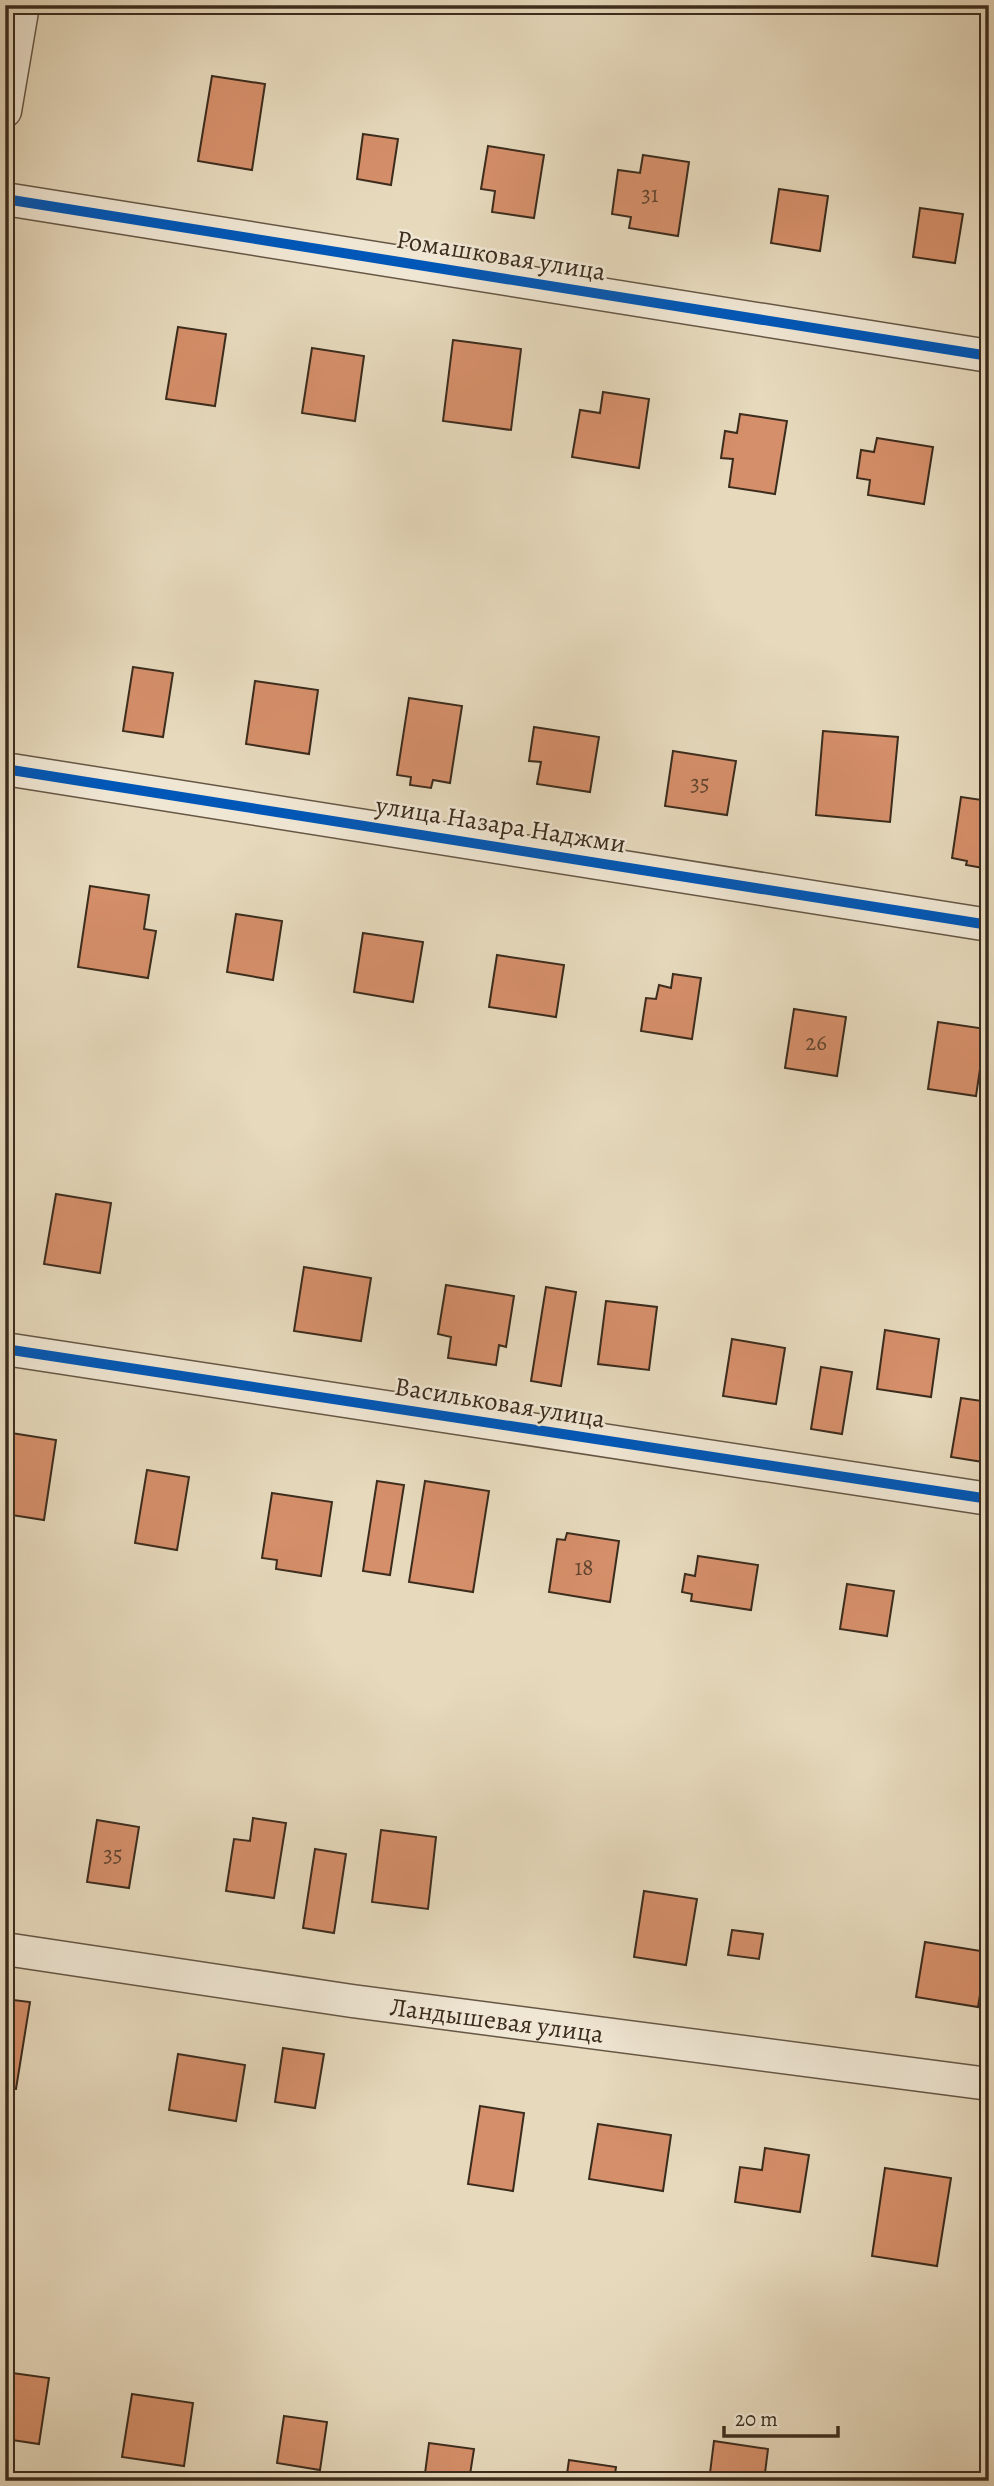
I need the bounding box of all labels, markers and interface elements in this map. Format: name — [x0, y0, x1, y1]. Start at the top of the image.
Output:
house number: 31 — [641, 179, 659, 210]
street label: Ромашковая улица — [394, 222, 608, 289]
house number: 35 — [690, 768, 710, 799]
street label: улица Назара Наджми — [372, 787, 628, 862]
house number: 26 — [805, 1027, 827, 1058]
street label: Васильковая улица — [392, 1369, 608, 1436]
house number: 18 — [574, 1552, 594, 1583]
house number: 35 — [103, 1839, 123, 1870]
street label: Ландышевая улица — [388, 1989, 606, 2052]
scale bar — [724, 2395, 838, 2439]
text: 20 m — [735, 2405, 778, 2433]

